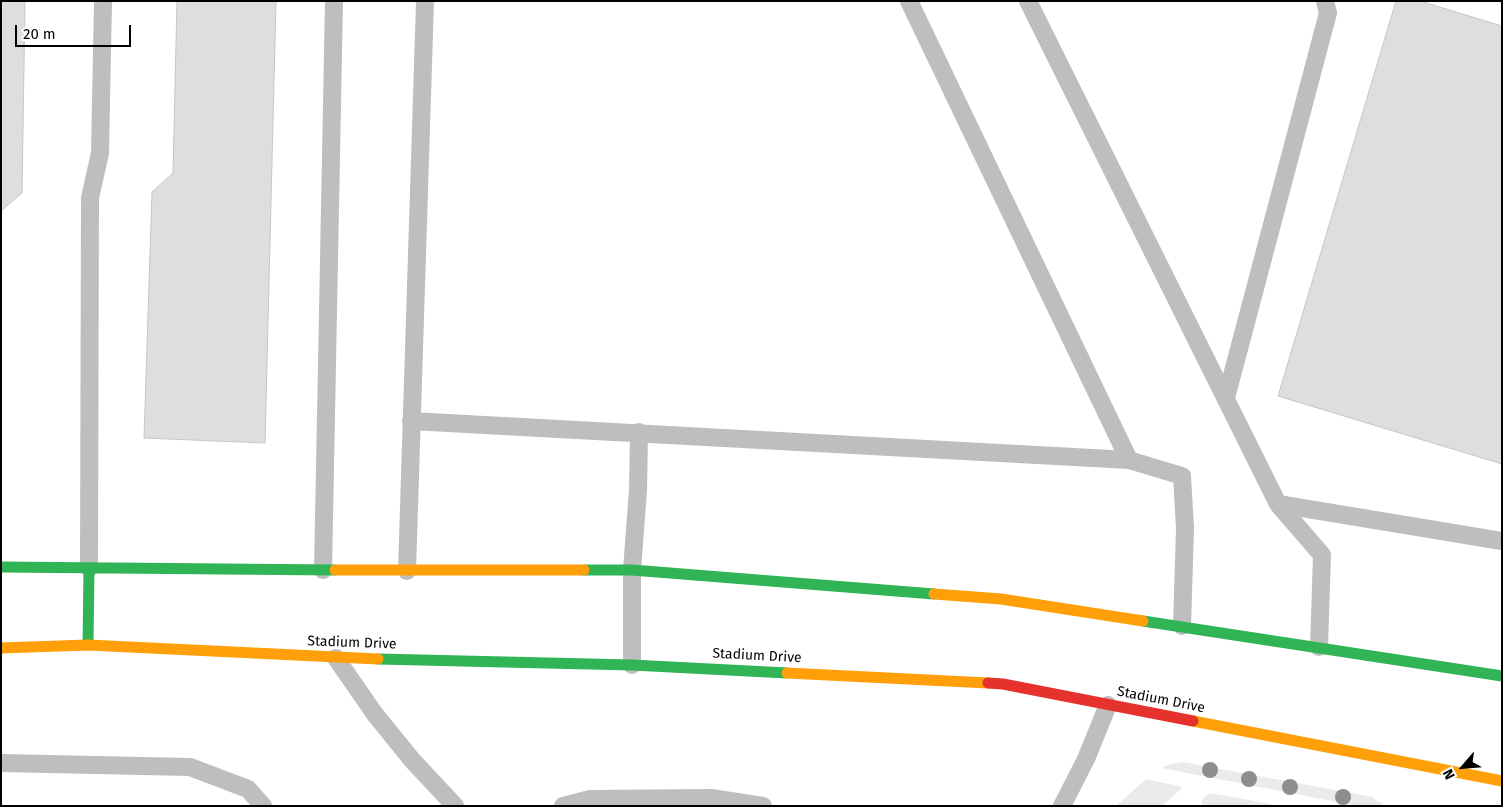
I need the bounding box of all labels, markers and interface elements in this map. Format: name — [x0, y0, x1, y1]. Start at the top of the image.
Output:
scale bar — [18, 15, 134, 47]
text: 20 m — [23, 25, 56, 43]
street label: Stadium Drive — [307, 633, 397, 653]
street label: Stadium Drive — [712, 645, 802, 667]
street label: Stadium Drive — [1116, 683, 1206, 717]
north arrow — [1438, 742, 1488, 792]
text: N — [1440, 766, 1459, 782]

